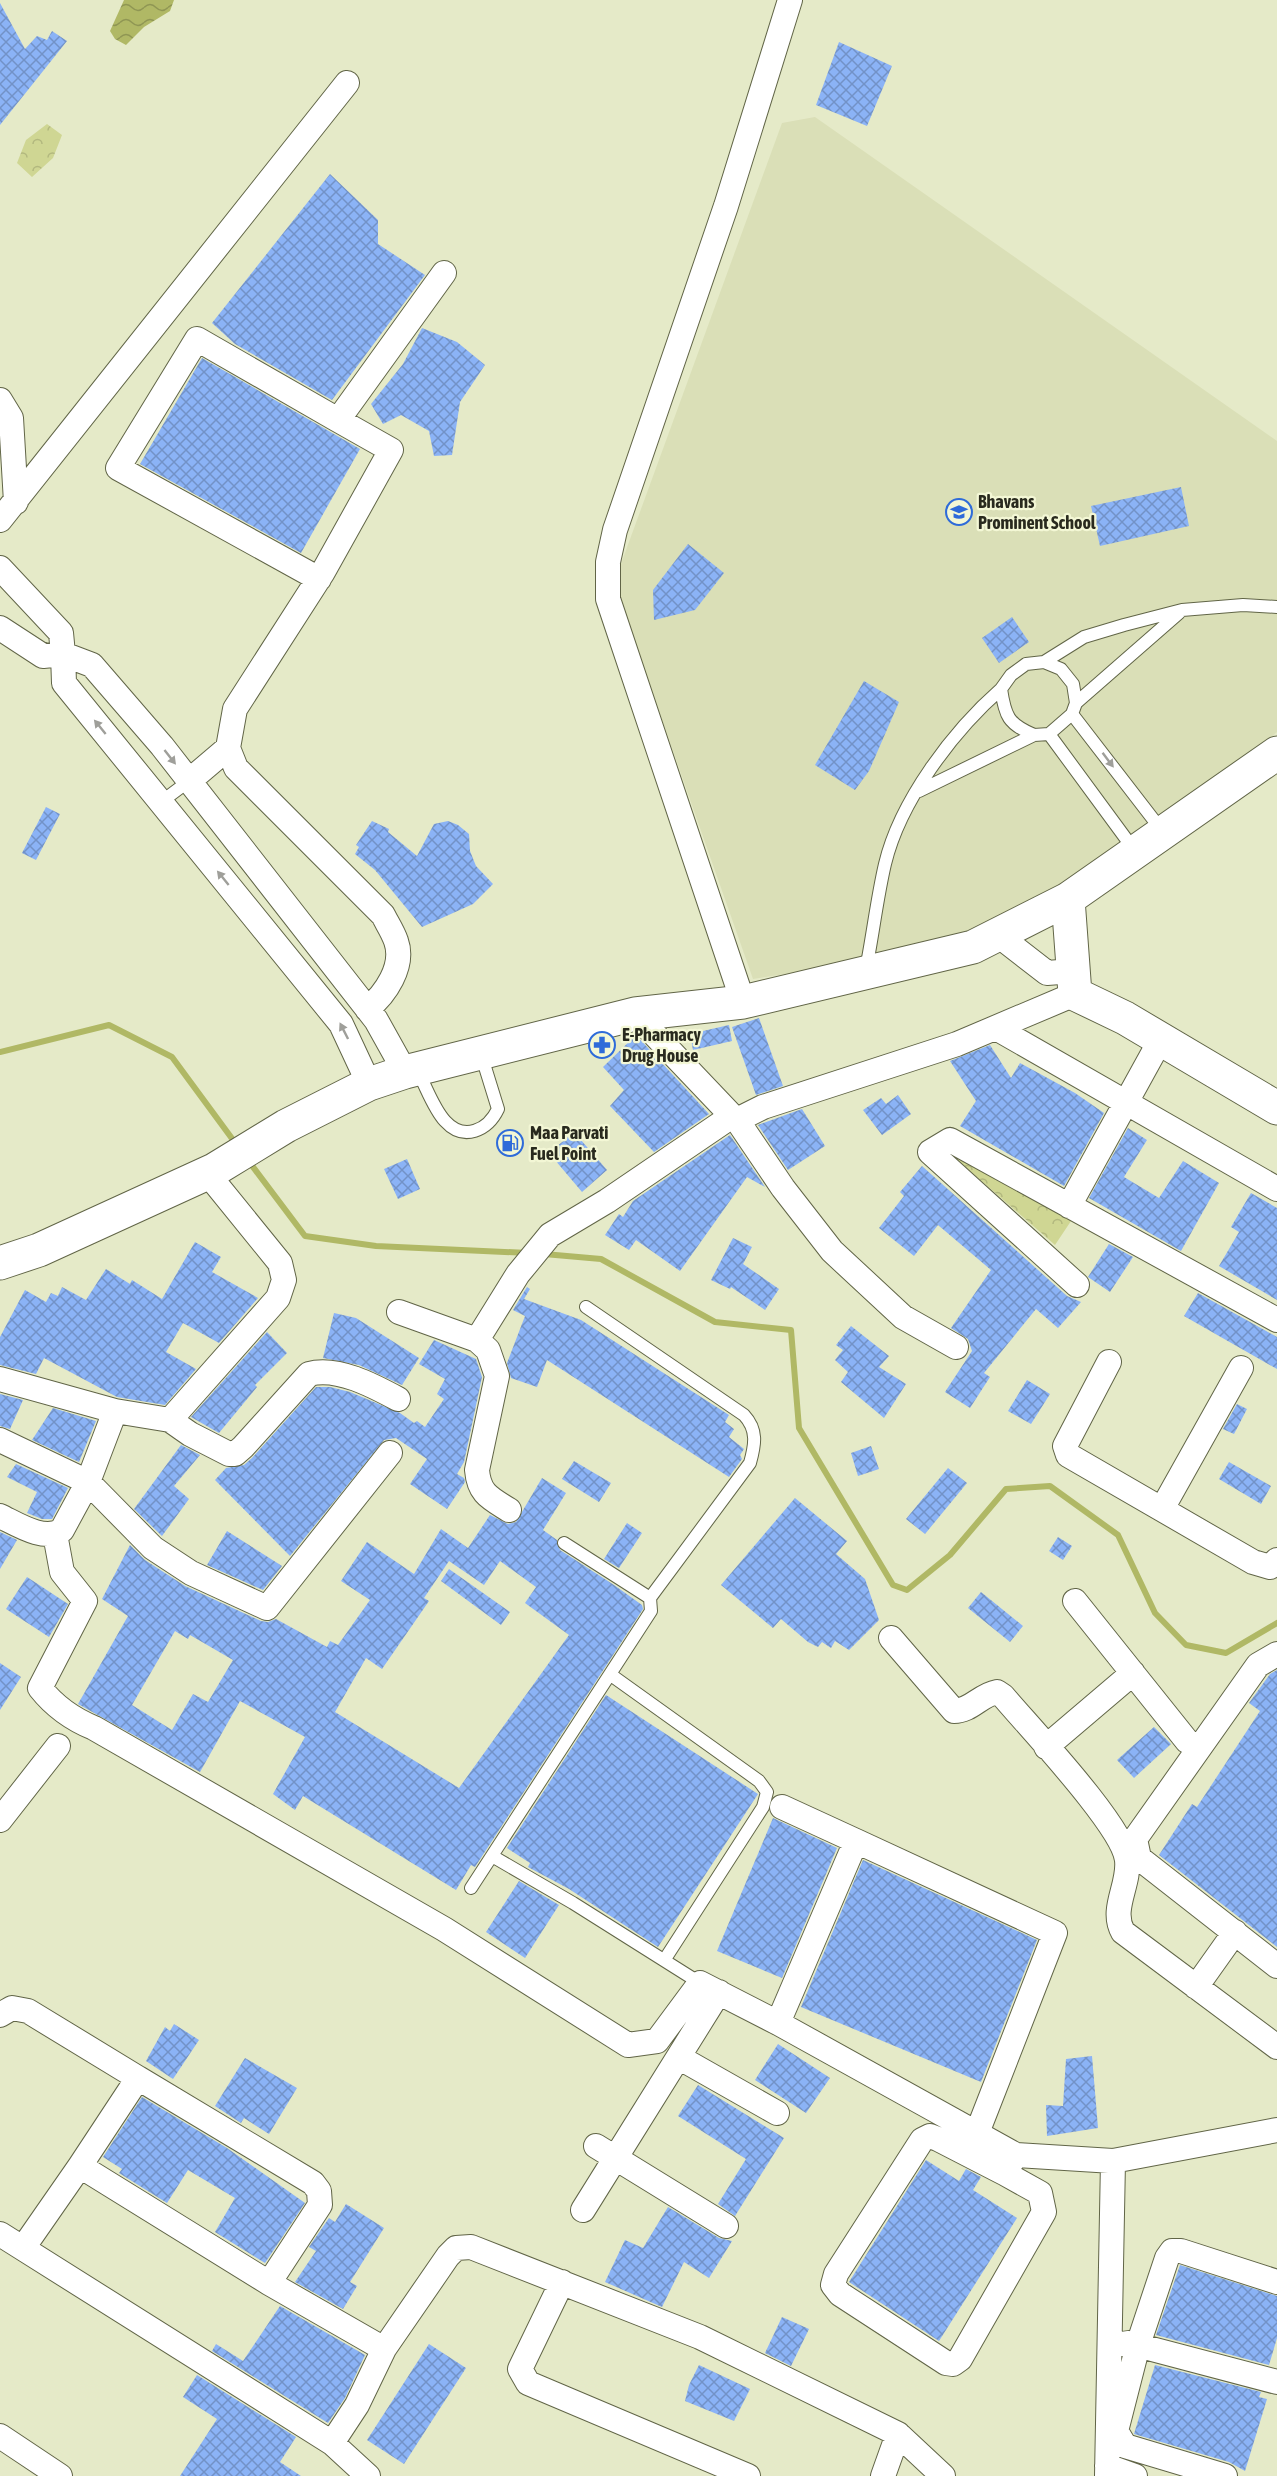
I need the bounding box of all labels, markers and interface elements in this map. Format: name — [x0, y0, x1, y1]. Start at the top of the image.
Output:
place label: Bhavans Prominent School — [978, 491, 1096, 533]
school or university icon: Bhavans Prominent School — [944, 497, 974, 527]
one-way arrow — [94, 720, 107, 735]
one-way arrow — [163, 749, 176, 765]
one-way arrow — [1102, 752, 1114, 768]
one-way arrow — [217, 871, 230, 886]
one-way arrow — [339, 1022, 349, 1039]
place label: E-Pharmacy Drug House — [622, 1024, 701, 1066]
pharmacy icon: E-Pharmacy Drug House — [587, 1030, 617, 1060]
place label: Maa Parvati Fuel Point — [530, 1122, 608, 1164]
fuel station icon: Maa Parvati Fuel Point — [495, 1128, 525, 1158]

